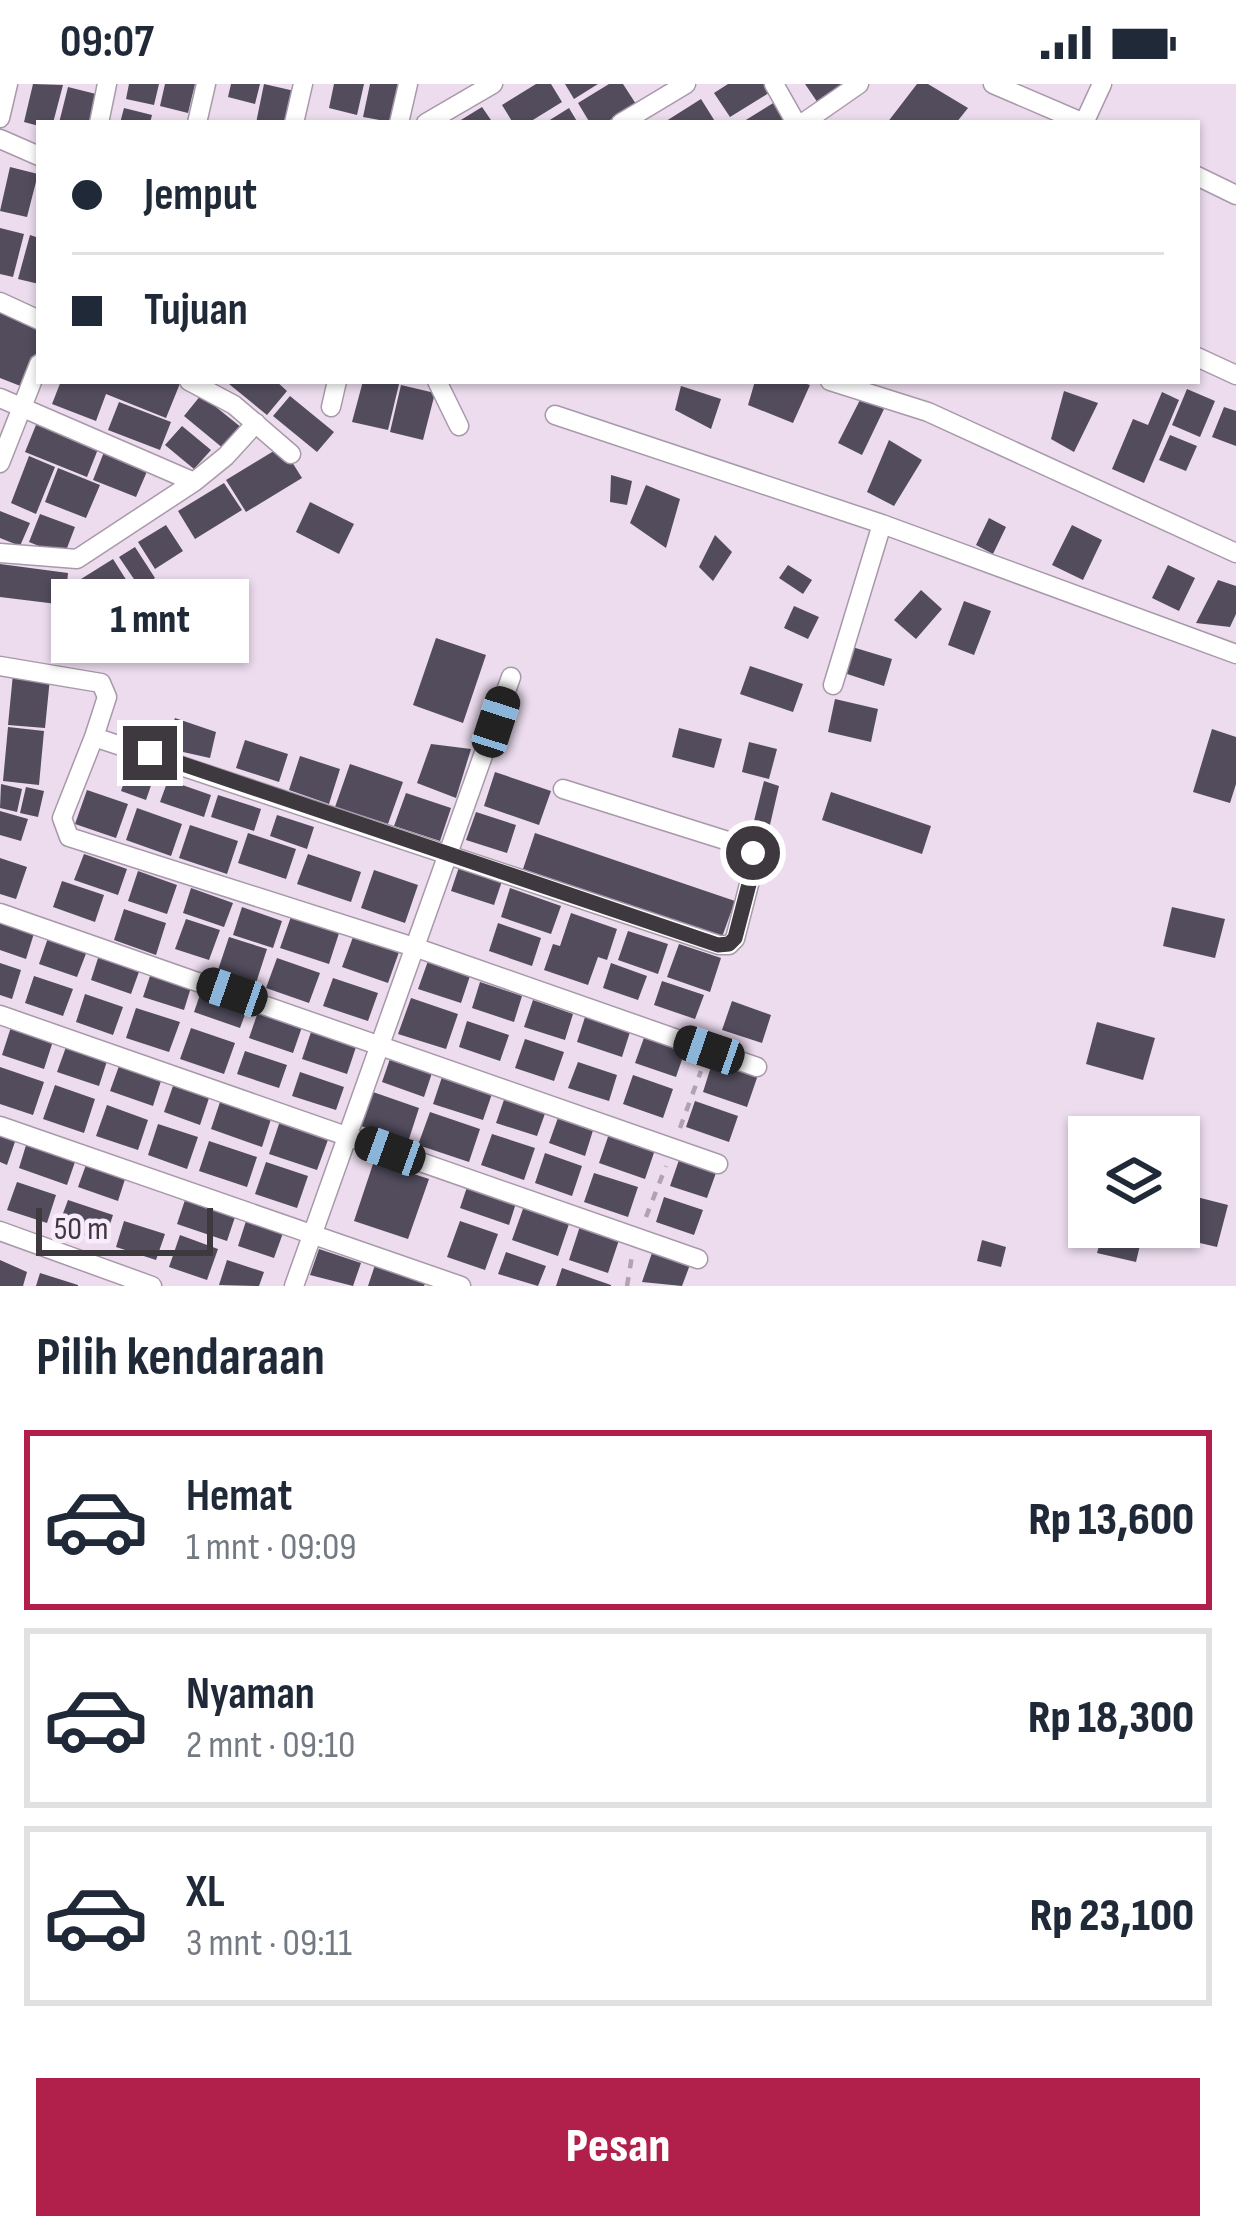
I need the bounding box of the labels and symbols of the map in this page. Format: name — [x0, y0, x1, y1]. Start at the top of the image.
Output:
callout: 1 mnt — [51, 579, 249, 663]
car — [468, 682, 524, 762]
route end — [123, 726, 177, 780]
route start — [726, 826, 780, 880]
car — [192, 963, 272, 1021]
car — [669, 1021, 749, 1079]
car — [350, 1122, 430, 1180]
scale bar — [36, 1202, 213, 1255]

